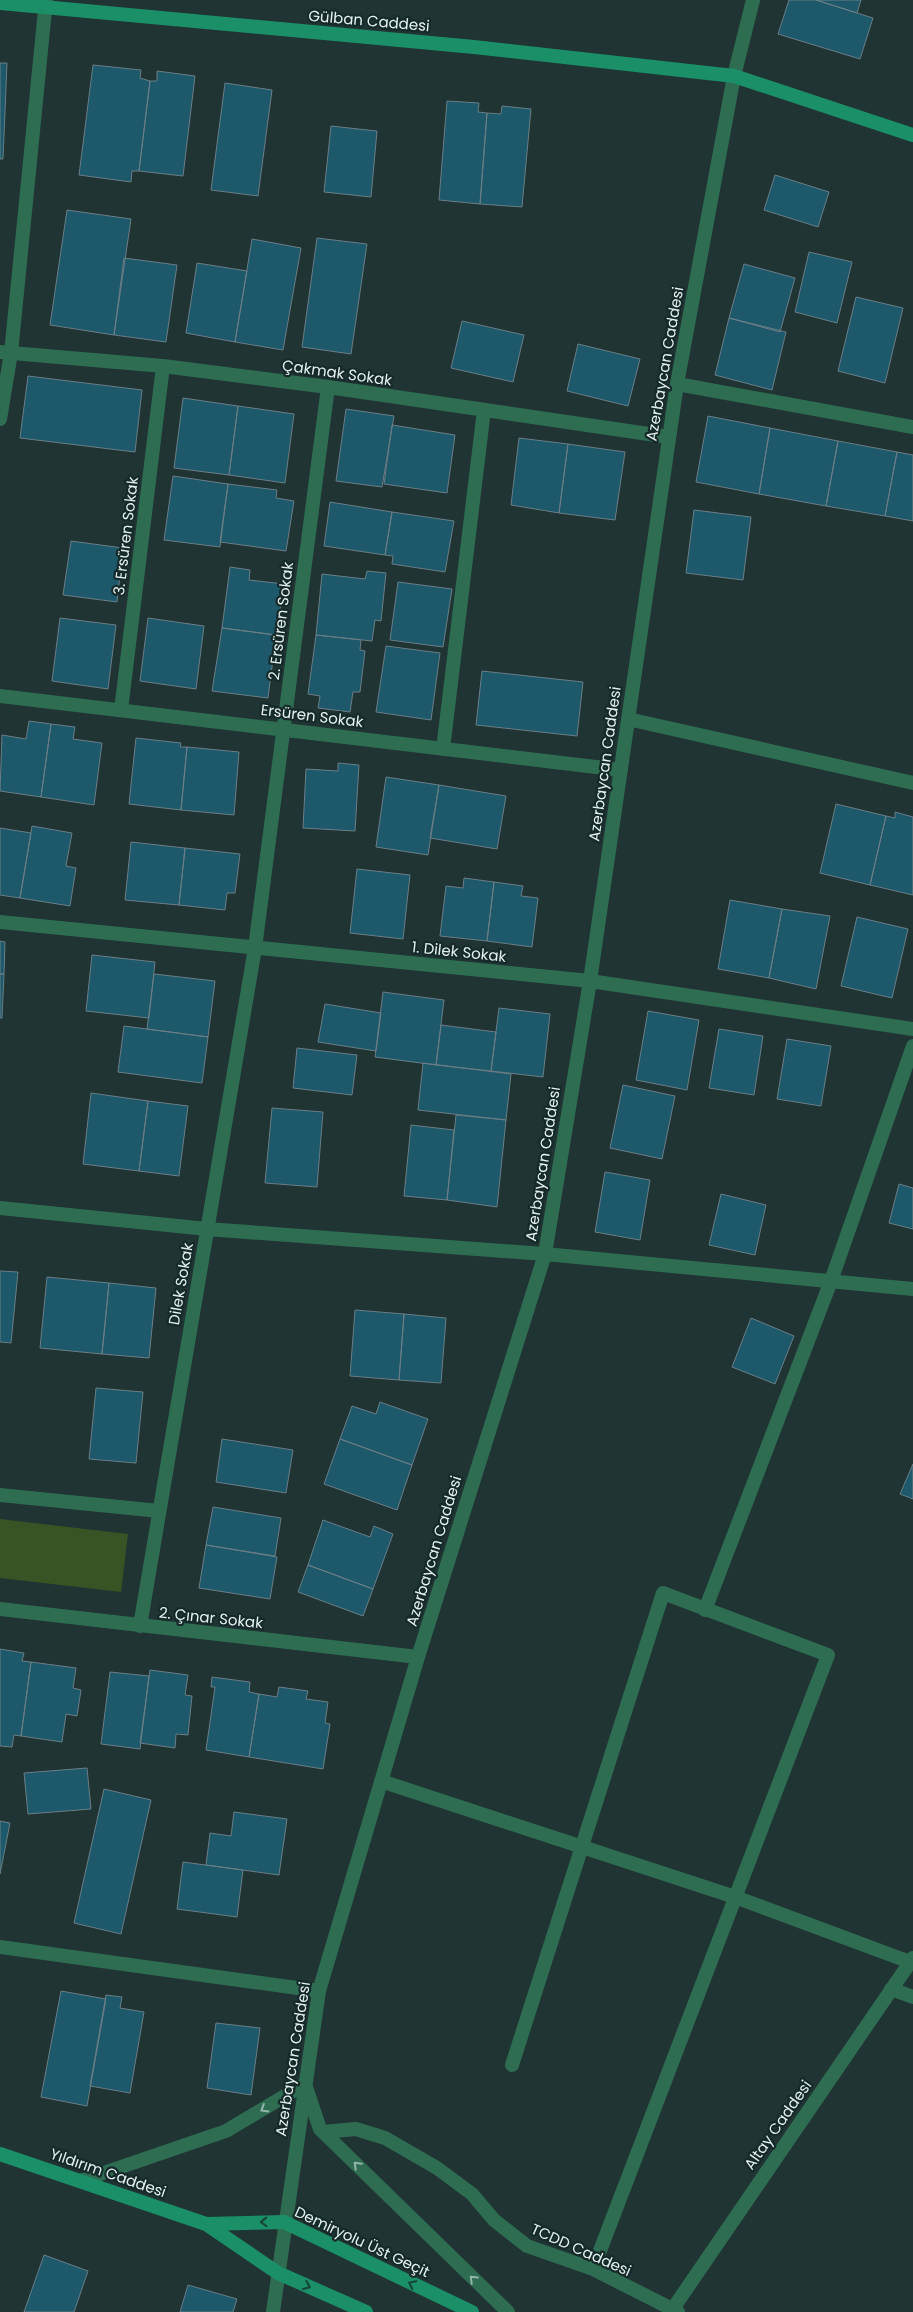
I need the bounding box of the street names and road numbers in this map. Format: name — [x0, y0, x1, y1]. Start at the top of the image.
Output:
street label: Gülban Caddesi — [308, 5, 431, 36]
street label: Azerbaycan Caddesi — [641, 285, 688, 443]
street label: Çakmak Sokak — [281, 354, 394, 391]
street label: 3. Ersüren Sokak — [108, 475, 143, 596]
street label: 2. Ersüren Sokak — [263, 560, 298, 681]
street label: Azerbaycan Caddesi — [583, 685, 626, 843]
street label: Ersüren Sokak — [260, 699, 365, 732]
street label: 1. Dilek Sokak — [411, 936, 508, 967]
street label: Azerbaycan Caddesi — [520, 1085, 565, 1243]
street label: Dilek Sokak — [163, 1241, 198, 1327]
street label: Azerbaycan Caddesi — [401, 1473, 466, 1629]
street label: 2. Çınar Sokak — [158, 1602, 264, 1633]
street label: Azerbaycan Caddesi — [270, 1980, 315, 2138]
street label: Altay Caddesi — [739, 2076, 816, 2174]
street label: Yıldırım Caddesi — [47, 2143, 169, 2202]
street label: Demiryolu Üst Geçit — [291, 2201, 433, 2282]
street label: TCDD Caddesi — [528, 2218, 635, 2281]

